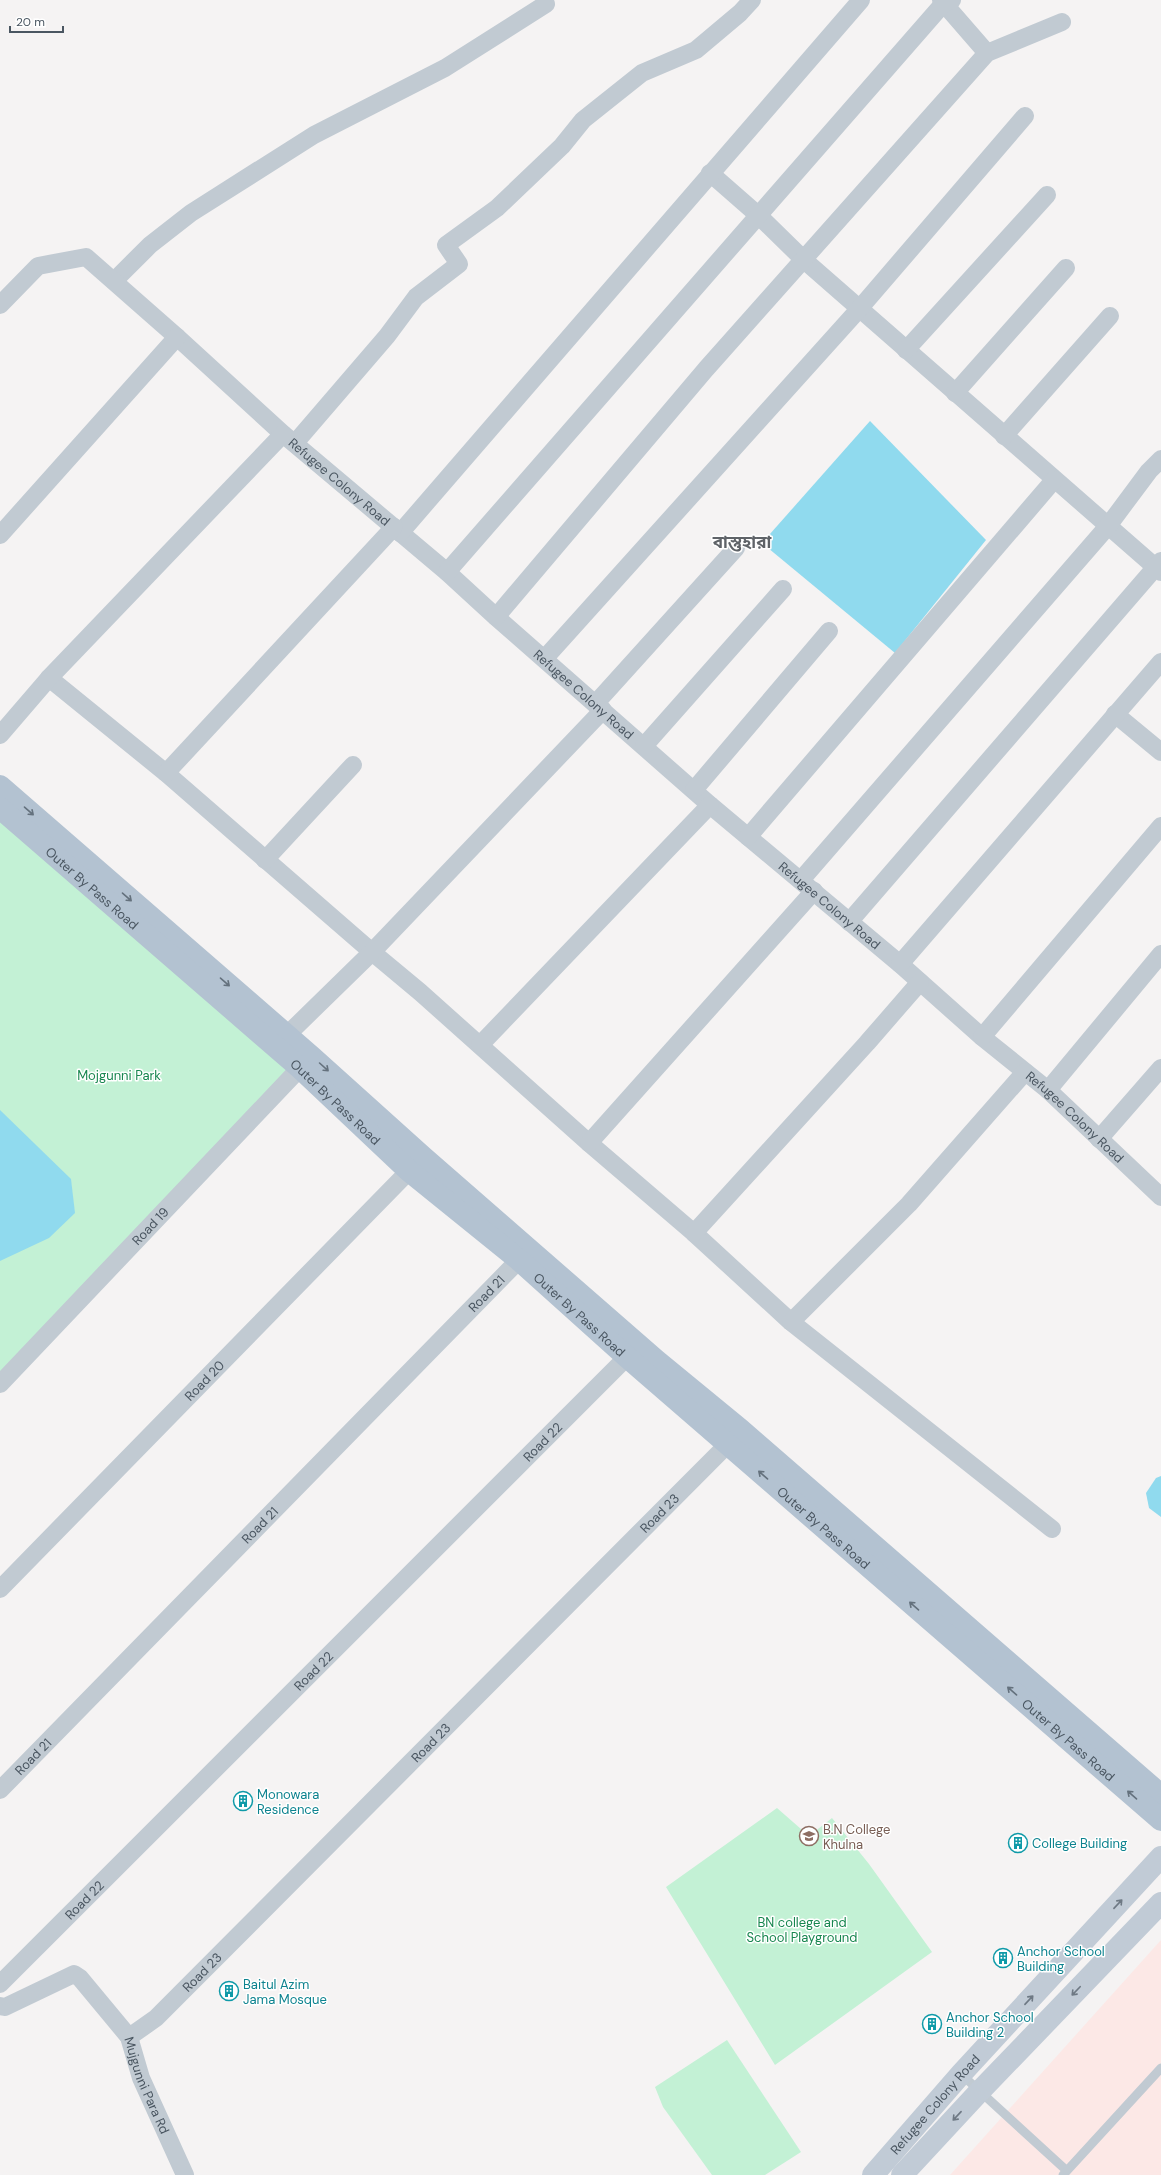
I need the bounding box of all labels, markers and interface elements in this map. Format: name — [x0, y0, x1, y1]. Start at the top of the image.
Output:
scale bar — [10, 8, 63, 34]
text: 20 m — [16, 14, 45, 30]
street label: Refugee Colony Road — [285, 434, 394, 530]
district label: বাস্তুহারা — [712, 531, 771, 553]
street label: Refugee Colony Road — [530, 646, 637, 743]
one-way arrow — [24, 807, 35, 816]
street label: Outer By Pass Road — [42, 843, 142, 933]
street label: Refugee Colony Road — [775, 858, 884, 953]
one-way arrow — [122, 892, 133, 901]
one-way arrow — [220, 978, 231, 987]
street label: Outer By Pass Road — [287, 1055, 384, 1149]
one-way arrow — [319, 1062, 329, 1072]
park label: Mojgunni Park — [77, 1067, 161, 1084]
street label: Refugee Colony Road — [1022, 1068, 1127, 1167]
street label: Road 19 — [128, 1204, 172, 1249]
street label: Outer By Pass Road — [530, 1269, 629, 1361]
street label: Road 21 — [465, 1272, 509, 1316]
street label: Road 20 — [181, 1357, 228, 1404]
street label: Road 22 — [519, 1419, 566, 1465]
one-way arrow — [758, 1470, 768, 1480]
street label: Outer By Pass Road — [773, 1483, 873, 1573]
street label: Road 23 — [636, 1490, 683, 1537]
street label: Road 21 — [238, 1503, 282, 1547]
one-way arrow — [909, 1602, 919, 1611]
street label: Road 22 — [290, 1648, 337, 1694]
one-way arrow — [1007, 1687, 1017, 1696]
street label: Outer By Pass Road — [1018, 1695, 1118, 1785]
street label: Road 23 — [408, 1719, 454, 1766]
street label: Road 21 — [11, 1735, 55, 1779]
place label: Monowara Residence — [257, 1786, 319, 1818]
building icon: Monowara Residence — [232, 1790, 254, 1812]
one-way arrow — [1126, 1790, 1137, 1799]
place label: B.N College Khulna — [823, 1821, 890, 1853]
school or university icon: B.N College Khulna — [798, 1825, 820, 1847]
building icon: College Building — [1007, 1832, 1029, 1854]
place label: College Building — [1032, 1835, 1127, 1852]
street label: Road 22 — [61, 1877, 108, 1923]
one-way arrow — [1113, 1899, 1122, 1909]
park label: BN college and School Playground — [747, 1914, 857, 1946]
place label: Anchor School Building — [1017, 1943, 1105, 1975]
building icon: Anchor School Building — [992, 1947, 1014, 1969]
street label: Road 23 — [179, 1949, 226, 1996]
place label: Baitul Azim Jama Mosque — [243, 1976, 327, 2008]
building icon: Baitul Azim Jama Mosque — [218, 1980, 240, 2002]
one-way arrow — [1071, 1986, 1080, 1996]
one-way arrow — [1025, 1995, 1034, 2005]
place label: Anchor School Building 2 — [946, 2009, 1034, 2041]
building icon: Anchor School Building 2 — [921, 2013, 943, 2035]
street label: Mujgunni Para Rd — [120, 2035, 173, 2137]
street label: Refugee Colony Road — [887, 2051, 984, 2158]
one-way arrow — [952, 2111, 961, 2121]

